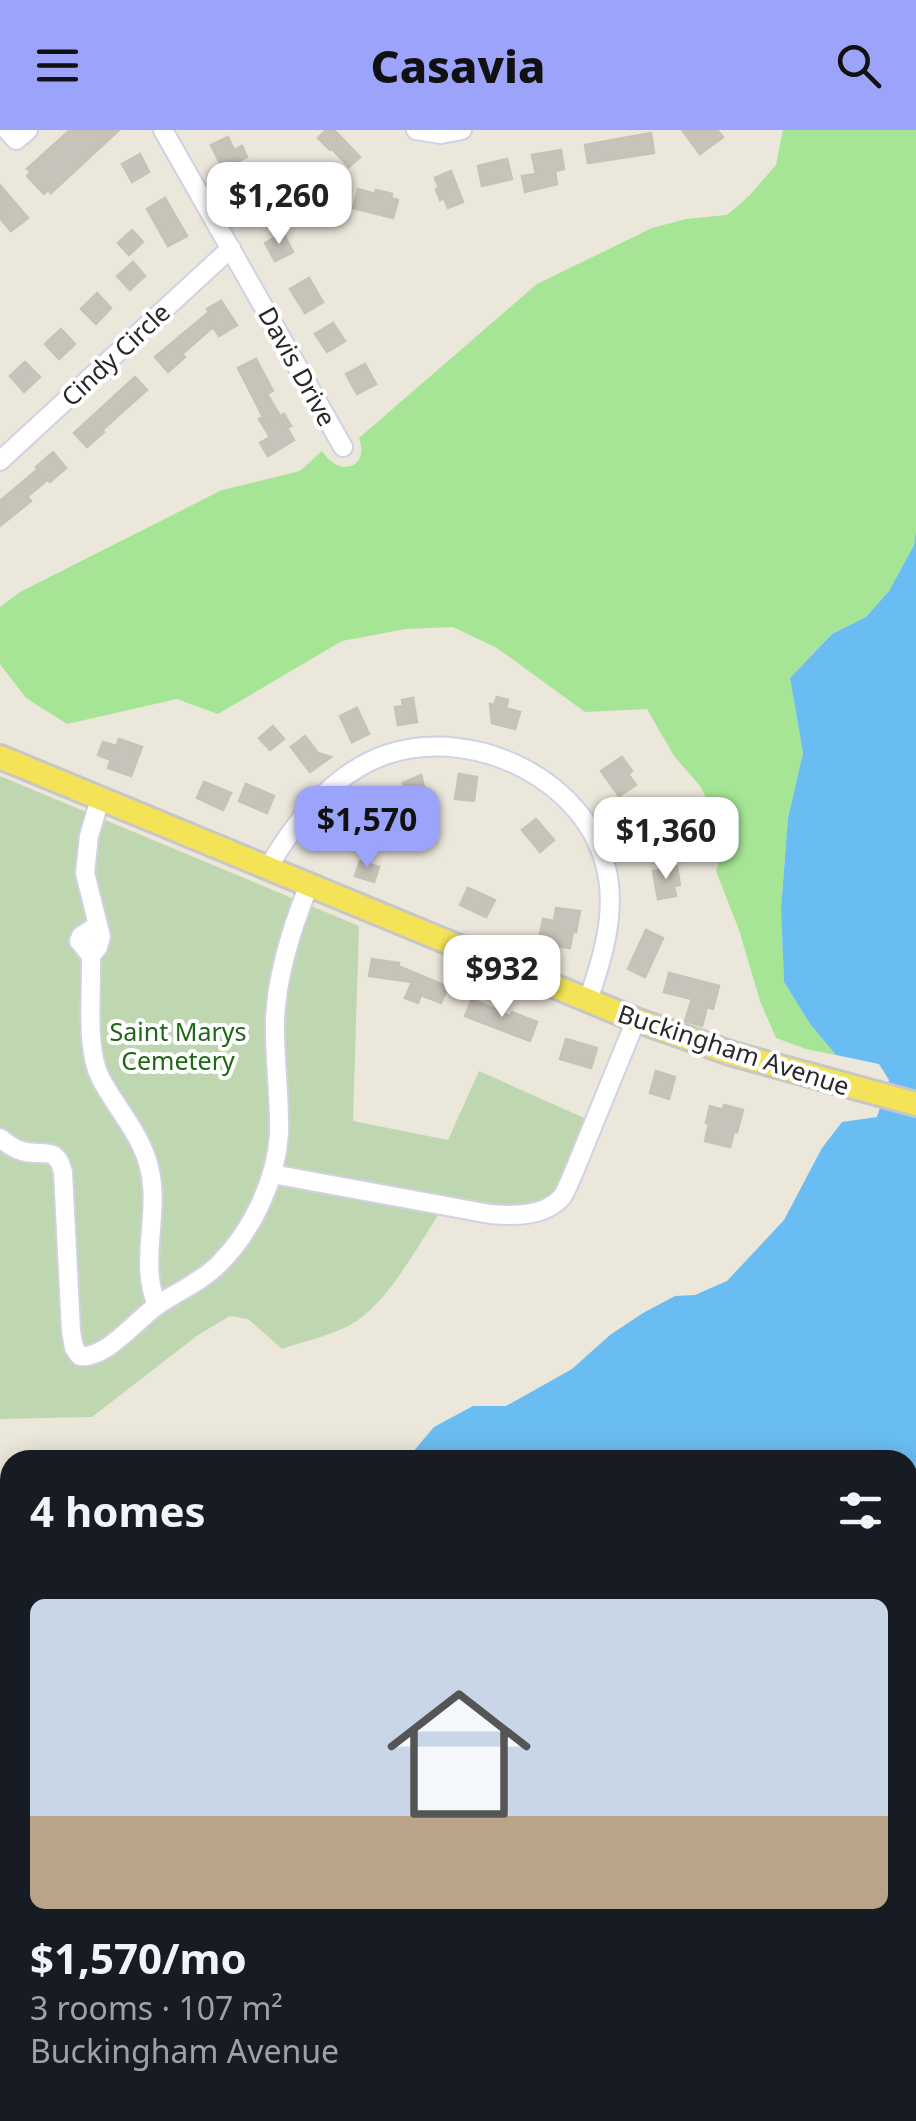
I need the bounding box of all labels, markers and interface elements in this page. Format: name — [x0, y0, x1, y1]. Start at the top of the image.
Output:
text: Casavia — [371, 35, 545, 96]
icon: menu — [30, 38, 85, 93]
icon: search — [831, 38, 886, 93]
pin: $1,260 — [198, 162, 360, 247]
text: $1,260 — [229, 173, 329, 216]
street label: Cindy Circle — [53, 295, 177, 413]
street label: Davis Drive — [251, 300, 345, 432]
pin: $1,570 — [286, 786, 448, 871]
text: $1,570 — [317, 797, 417, 840]
pin: $1,360 — [585, 797, 747, 882]
text: $1,360 — [616, 808, 716, 851]
pin: $932 — [443, 935, 561, 1020]
text: $932 — [465, 946, 539, 989]
street label: Buckingham Avenue — [614, 996, 854, 1102]
park label: Saint Marys Cemetery — [110, 1014, 246, 1077]
text: 4 homes — [30, 1482, 206, 1539]
icon: filters — [833, 1483, 888, 1538]
icon: home — [369, 1664, 549, 1844]
text: $1,570/mo — [30, 1929, 247, 1986]
text: 3 rooms · 107 m² — [30, 1986, 283, 2029]
text: Buckingham Avenue — [30, 2029, 339, 2072]

